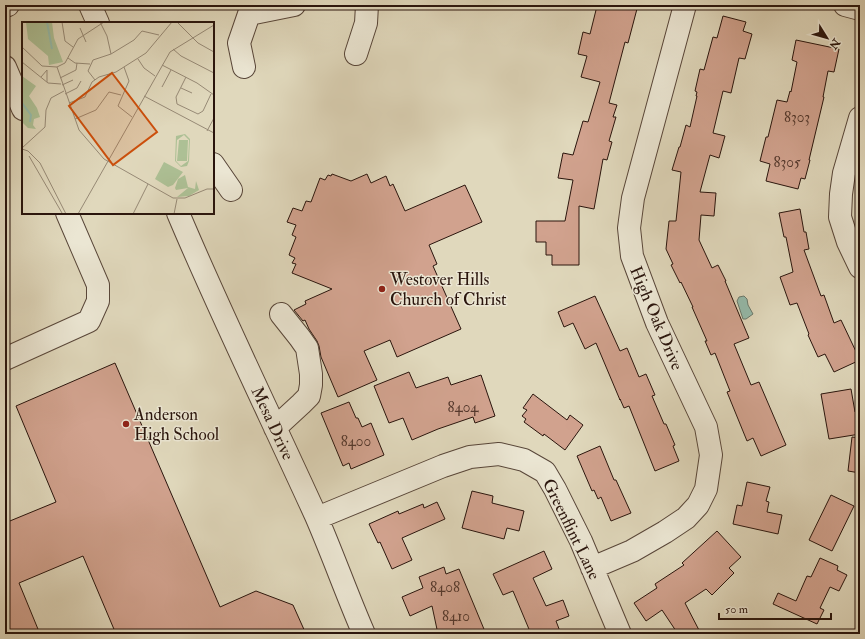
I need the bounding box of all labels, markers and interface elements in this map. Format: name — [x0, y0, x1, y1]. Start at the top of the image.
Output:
north arrow — [807, 18, 847, 58]
inset map — [22, 22, 214, 214]
text: N — [826, 35, 843, 52]
house number: 8303 — [784, 108, 810, 127]
house number: 8305 — [773, 153, 801, 172]
street label: High Oak Drive — [625, 263, 688, 373]
place label: Westover Hills Church of Christ — [389, 269, 507, 310]
marker: Westover Hills Church of Christ — [377, 284, 387, 294]
street label: Mesa Drive — [246, 383, 299, 463]
house number: 8404 — [448, 398, 479, 417]
place label: Anderson High School — [133, 404, 220, 445]
marker: Anderson High School — [121, 419, 131, 429]
house number: 8400 — [341, 432, 371, 451]
street label: Greenflint Lane — [538, 475, 605, 583]
house number: 8408 — [430, 578, 460, 597]
scale bar — [719, 595, 831, 621]
text: 50 m — [725, 602, 749, 617]
house number: 8410 — [442, 607, 470, 626]

